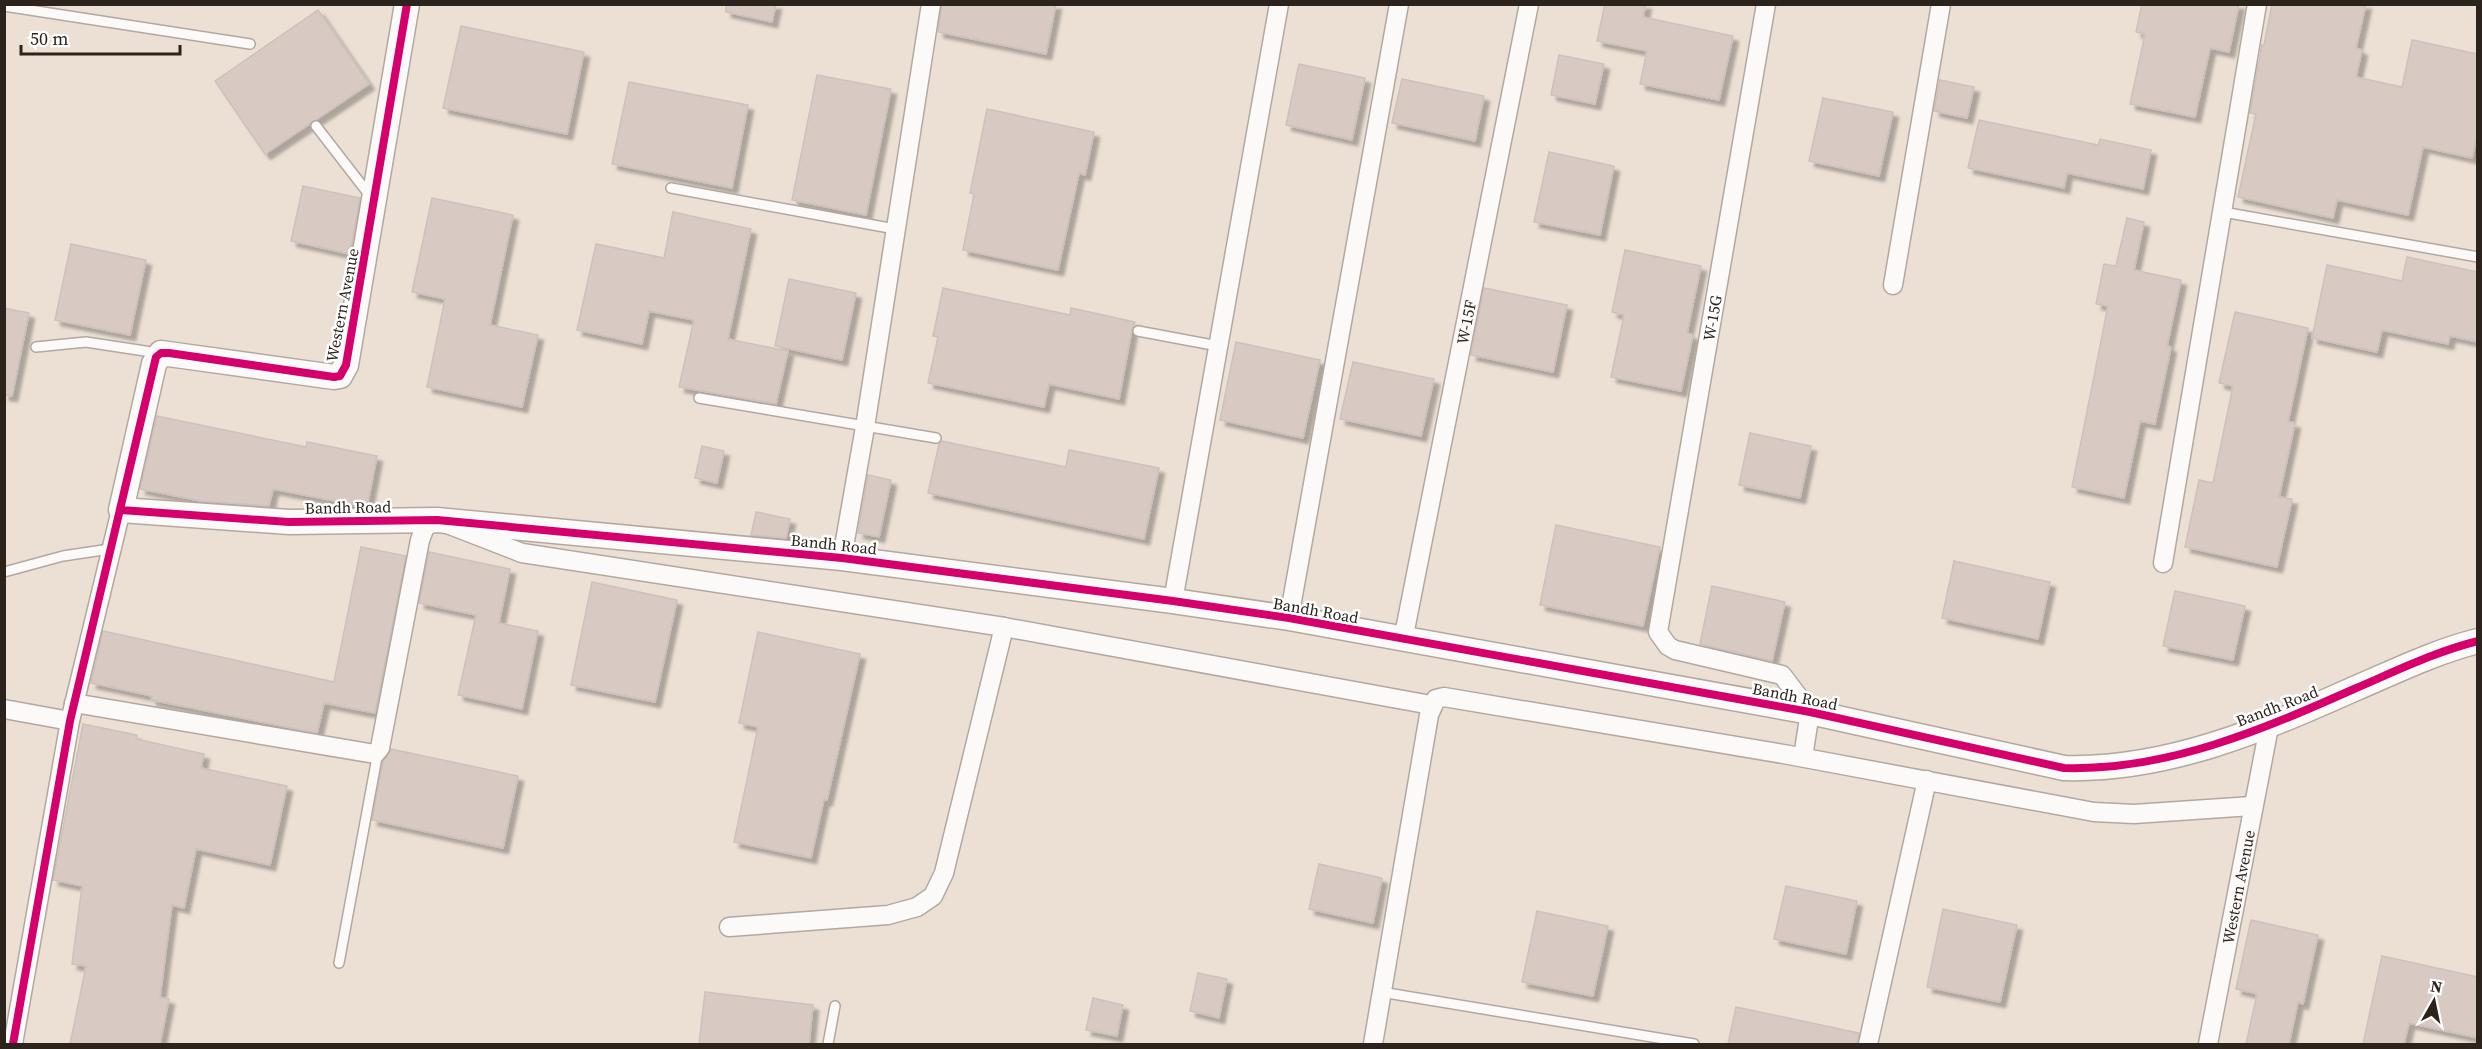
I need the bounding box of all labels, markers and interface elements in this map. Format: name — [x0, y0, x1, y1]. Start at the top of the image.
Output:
scale bar — [21, 18, 180, 56]
text: 50 m — [30, 26, 68, 51]
street label: Western Avenue — [320, 246, 364, 364]
street label: W-15G — [1697, 293, 1727, 343]
street label: W-15F — [1451, 298, 1481, 346]
street label: Bandh Road — [305, 495, 391, 519]
street label: Bandh Road — [790, 529, 878, 559]
street label: Bandh Road — [1271, 592, 1361, 628]
street label: Bandh Road — [1750, 677, 1840, 715]
street label: Bandh Road — [2233, 680, 2321, 732]
street label: Western Avenue — [2217, 828, 2260, 946]
north arrow — [2404, 971, 2464, 1031]
text: N — [2429, 974, 2444, 998]

